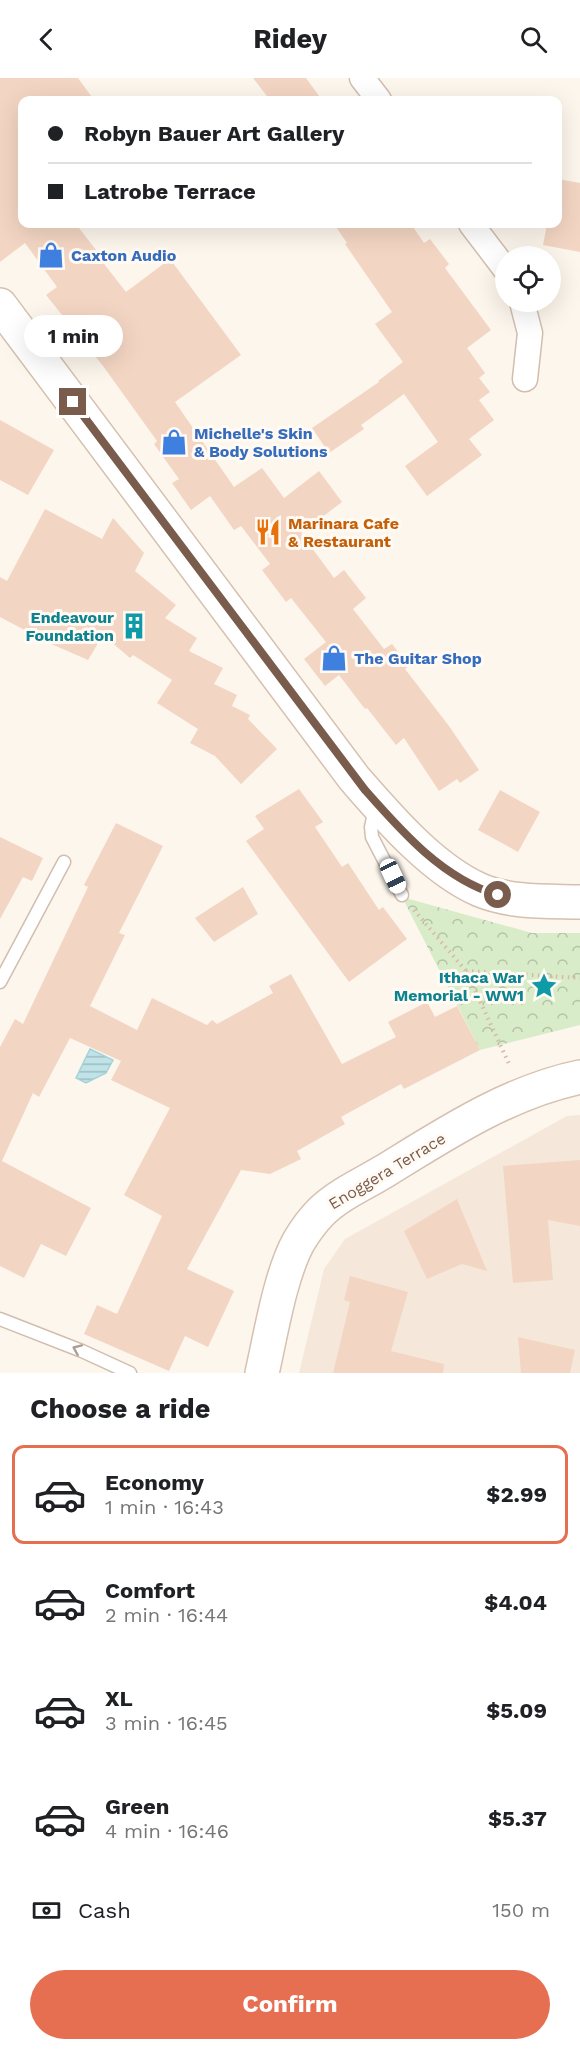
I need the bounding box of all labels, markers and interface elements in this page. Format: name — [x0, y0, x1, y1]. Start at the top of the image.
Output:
icon: back — [30, 23, 63, 56]
text: Ridey — [253, 23, 327, 55]
icon: search — [517, 23, 550, 56]
text: Robyn Bauer Art Gallery — [84, 121, 344, 146]
text: Latrobe Terrace — [84, 179, 256, 204]
shop icon: Caxton Audio — [36, 240, 66, 270]
place label: Caxton Audio — [71, 246, 177, 265]
map controls — [495, 246, 561, 312]
button: locate — [495, 246, 561, 312]
callout: 1 min — [23, 315, 122, 357]
text: 1 min — [48, 324, 99, 348]
route end — [59, 388, 86, 415]
place label: Michelle's Skin & Body Solutions — [194, 424, 328, 461]
shop icon: Michelle's Skin & Body Solutions — [159, 427, 189, 457]
place label: Marinara Cafe & Restaurant — [288, 514, 399, 551]
restaurant icon: Marinara Cafe & Restaurant — [253, 517, 283, 547]
place label: Endeavour Foundation — [25, 608, 114, 645]
building icon: Endeavour Foundation — [119, 611, 149, 641]
shop icon: The Guitar Shop — [319, 643, 349, 673]
place label: The Guitar Shop — [354, 649, 482, 668]
car — [377, 856, 409, 896]
route start — [484, 881, 511, 908]
place label: Ithaca War Memorial - WW1 — [394, 968, 524, 1005]
place icon: Ithaca War Memorial - WW1 — [529, 971, 559, 1001]
street label: Enoggera Terrace — [325, 1129, 449, 1213]
one-way arrow — [72, 1344, 83, 1356]
text: Choose a ride — [30, 1393, 210, 1425]
icon: car — [33, 1468, 87, 1522]
text: Economy — [105, 1470, 204, 1495]
text: $2.99 — [486, 1482, 547, 1507]
text: 1 min · 16:43 — [105, 1495, 224, 1519]
icon: car — [33, 1576, 87, 1630]
text: Comfort — [105, 1578, 195, 1603]
text: $4.04 — [484, 1590, 547, 1615]
text: 2 min · 16:44 — [105, 1603, 228, 1627]
icon: car — [33, 1684, 87, 1738]
text: XL — [105, 1686, 133, 1711]
text: $5.09 — [486, 1698, 547, 1723]
text: 3 min · 16:45 — [105, 1711, 228, 1735]
icon: car — [33, 1792, 87, 1846]
text: Green — [105, 1794, 169, 1819]
text: $5.37 — [488, 1806, 547, 1831]
text: 4 min · 16:46 — [105, 1819, 229, 1843]
icon: cash — [30, 1894, 63, 1927]
text: Cash — [78, 1898, 131, 1923]
text: 150 m — [492, 1898, 550, 1922]
button: Confirm — [30, 1970, 550, 2039]

